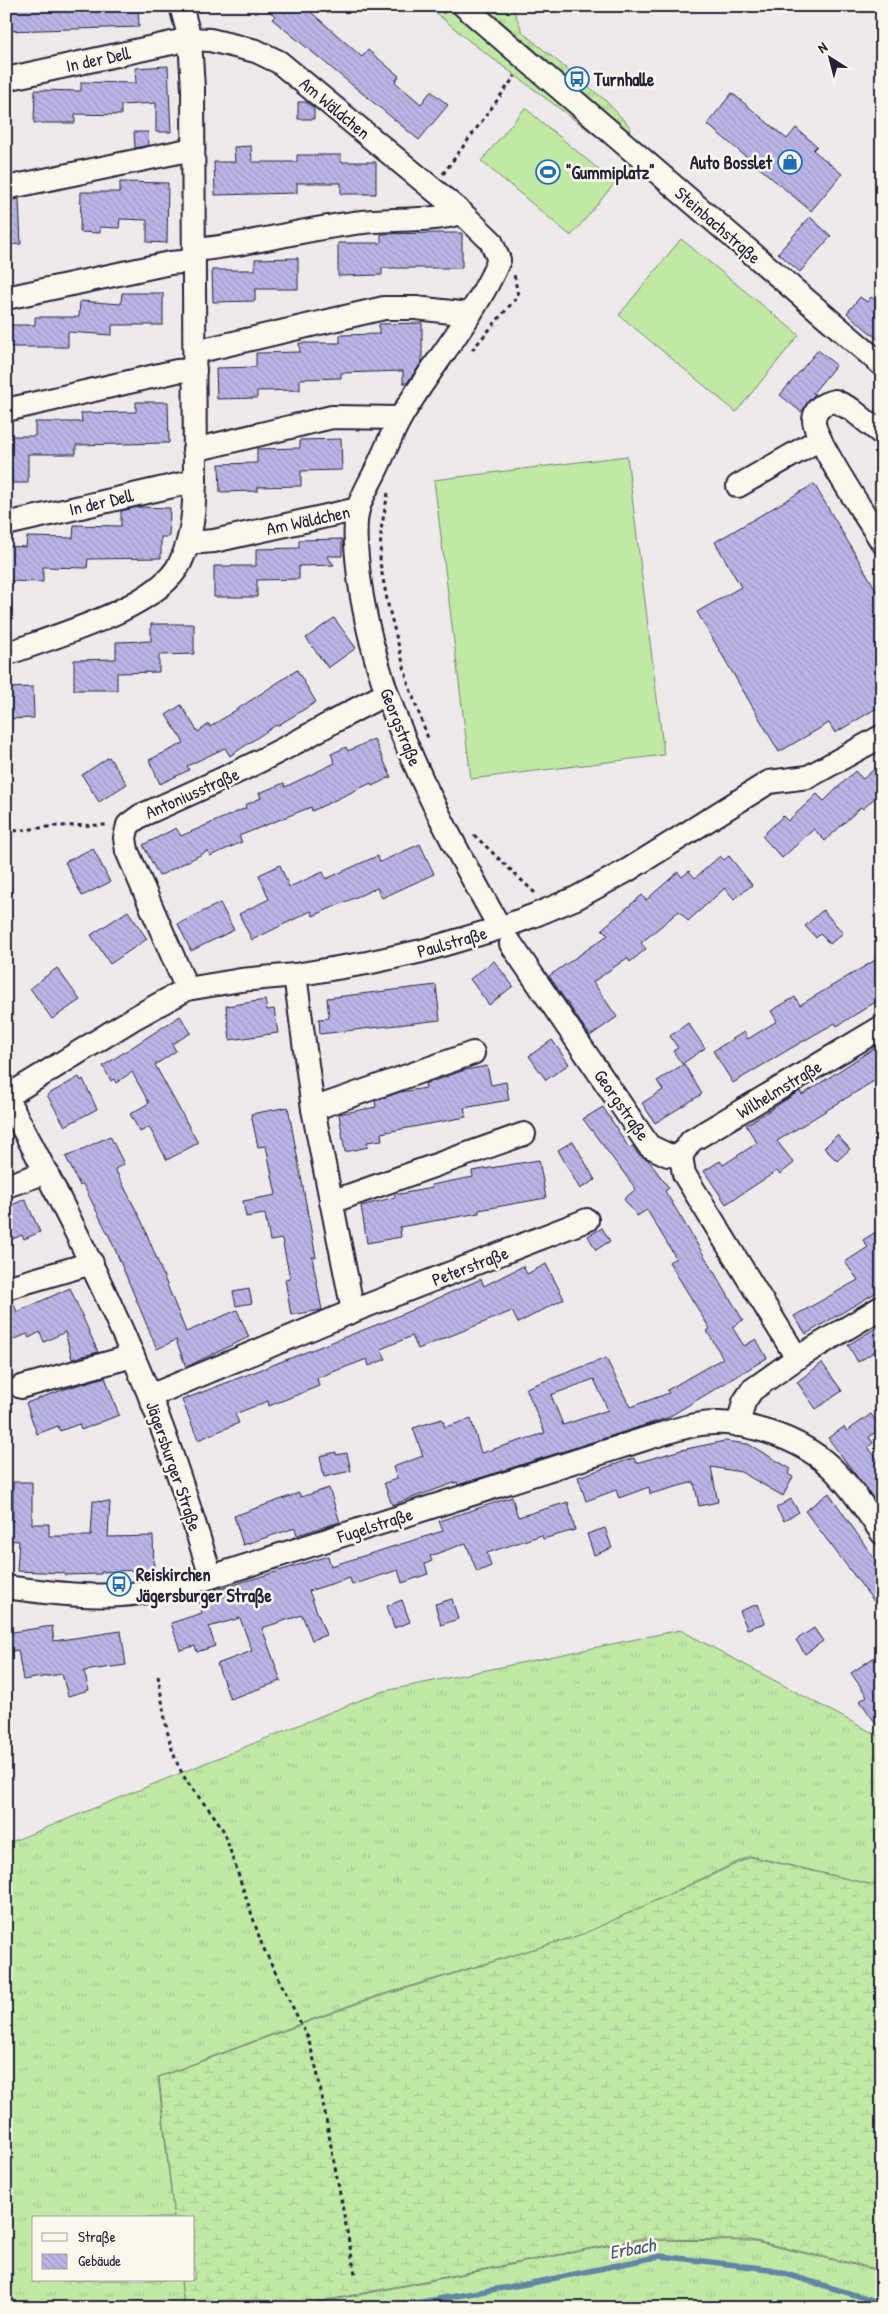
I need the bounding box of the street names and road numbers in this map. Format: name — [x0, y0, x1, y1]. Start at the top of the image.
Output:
street label: In der Dell — [63, 40, 133, 78]
street label: Am Wäldchen — [294, 71, 376, 145]
street label: Steinbachstraße — [670, 181, 766, 269]
street label: In der Dell — [66, 482, 136, 522]
street label: Am Wäldchen — [264, 499, 352, 541]
street label: Georgstraße — [374, 684, 428, 770]
street label: Antoniusstraße — [141, 761, 243, 825]
street label: Paulstraße — [414, 920, 490, 964]
street label: Wilhelmstraße — [732, 1054, 826, 1124]
street label: Georgstraße — [588, 1064, 656, 1146]
street label: Peterstraße — [428, 1240, 512, 1292]
street label: Jägersburger Straße — [140, 1398, 208, 1534]
street label: Fugelstraße — [333, 1501, 416, 1549]

